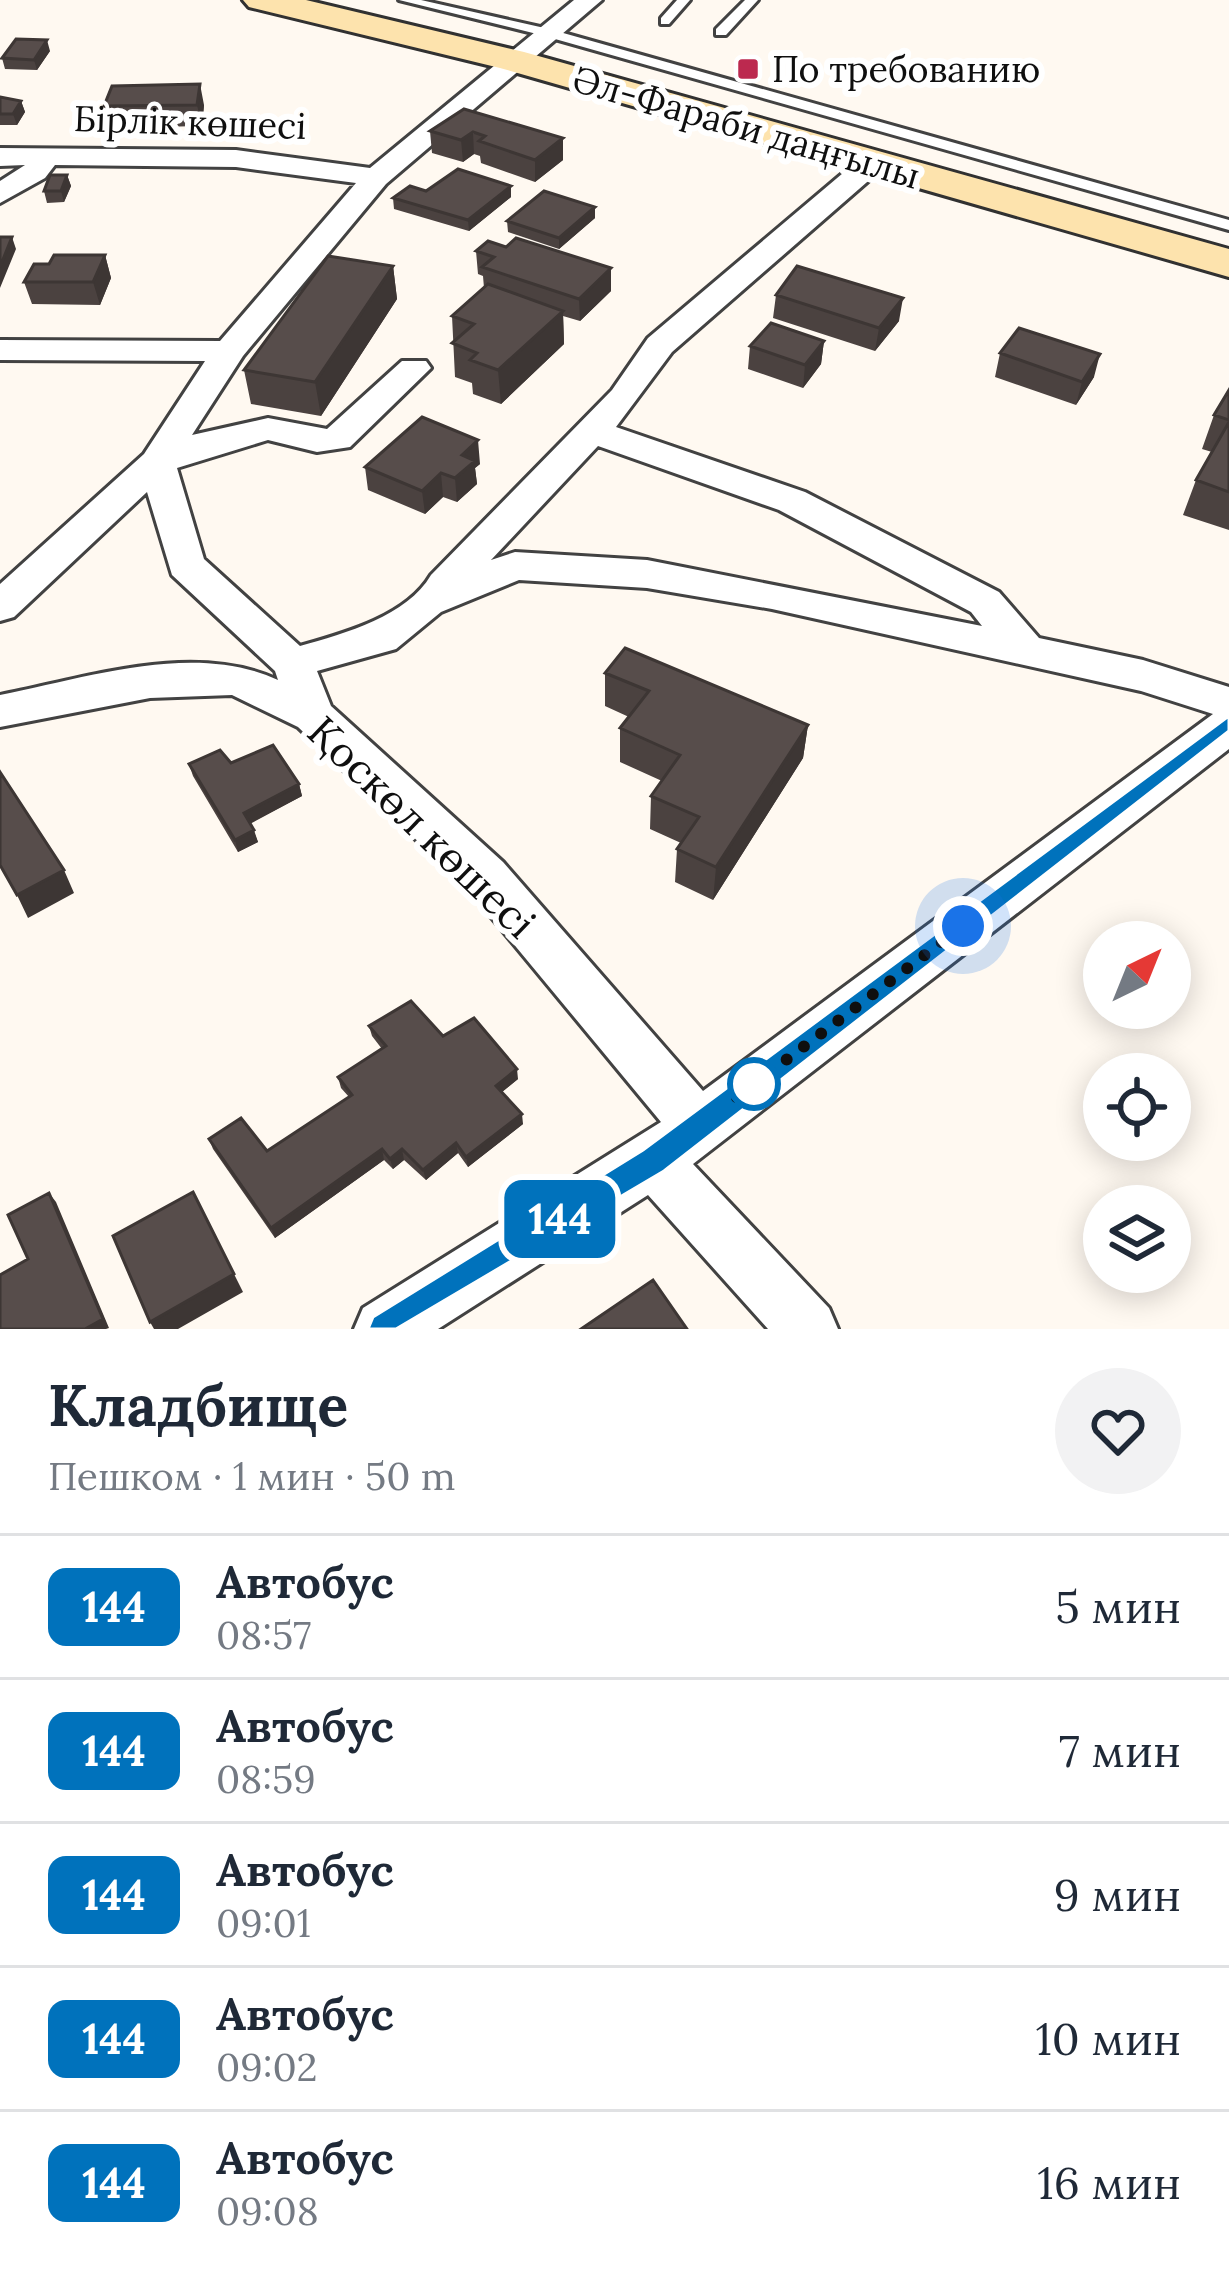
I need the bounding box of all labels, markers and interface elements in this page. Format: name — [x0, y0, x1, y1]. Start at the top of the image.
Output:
place label: По требованию — [772, 46, 1040, 92]
street label: Әл-Фараби даңғылы — [567, 55, 925, 199]
marker: По требованию — [735, 56, 761, 82]
street label: Бірлік көшесі — [73, 95, 307, 149]
street label: Қоскөл көшесі — [297, 705, 547, 949]
your location — [933, 896, 993, 956]
north arrow — [1083, 921, 1191, 1029]
map controls — [1083, 921, 1191, 1293]
button: locate — [1083, 1053, 1191, 1161]
unlabelled marker — [729, 1059, 779, 1109]
line badge: 144 — [491, 1180, 629, 1258]
button: layers — [1083, 1185, 1191, 1293]
text: 144 — [528, 1192, 592, 1246]
button: heart — [1055, 1368, 1181, 1494]
text: Кладбище — [48, 1369, 348, 1442]
text: Пешком · 1 мин · 50 m — [48, 1451, 456, 1501]
text: Автобус — [216, 1553, 394, 1610]
text: 5 мин — [1055, 1578, 1181, 1635]
text: 144 — [82, 1580, 146, 1634]
text: 08:57 — [216, 1610, 311, 1660]
text: Автобус — [216, 1697, 394, 1754]
text: 7 мин — [1059, 1722, 1181, 1779]
text: 144 — [82, 1724, 146, 1778]
text: 08:59 — [216, 1754, 316, 1804]
text: Автобус — [216, 1841, 394, 1898]
text: 9 мин — [1054, 1866, 1181, 1923]
text: 144 — [82, 1868, 146, 1922]
text: 09:01 — [216, 1898, 311, 1948]
text: Автобус — [216, 1985, 394, 2042]
text: 10 мин — [1035, 2010, 1181, 2067]
text: 144 — [82, 2012, 146, 2066]
text: 09:02 — [216, 2042, 317, 2092]
text: Автобус — [216, 2129, 394, 2186]
text: 16 мин — [1037, 2154, 1181, 2211]
text: 144 — [82, 2156, 146, 2210]
text: 09:08 — [216, 2186, 319, 2236]

